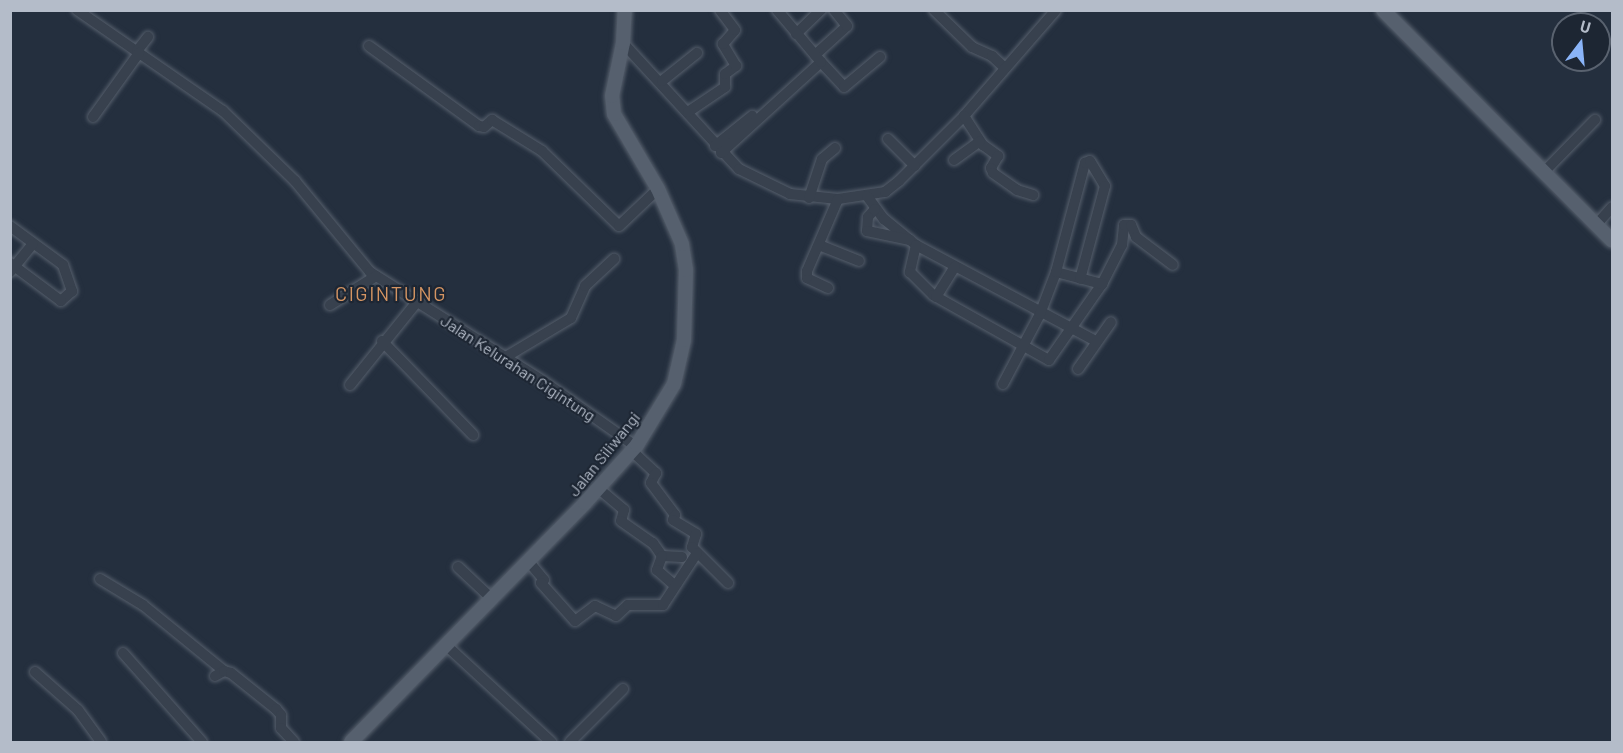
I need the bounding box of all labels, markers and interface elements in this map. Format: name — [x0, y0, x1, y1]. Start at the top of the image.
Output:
north arrow — [1551, 12, 1611, 72]
text: U — [1578, 16, 1593, 37]
district label: CIGINTUNG — [335, 281, 447, 305]
street label: Jalan Kelurahan Cigintung — [437, 311, 599, 425]
street label: Jalan Siliwangi — [564, 408, 644, 500]

